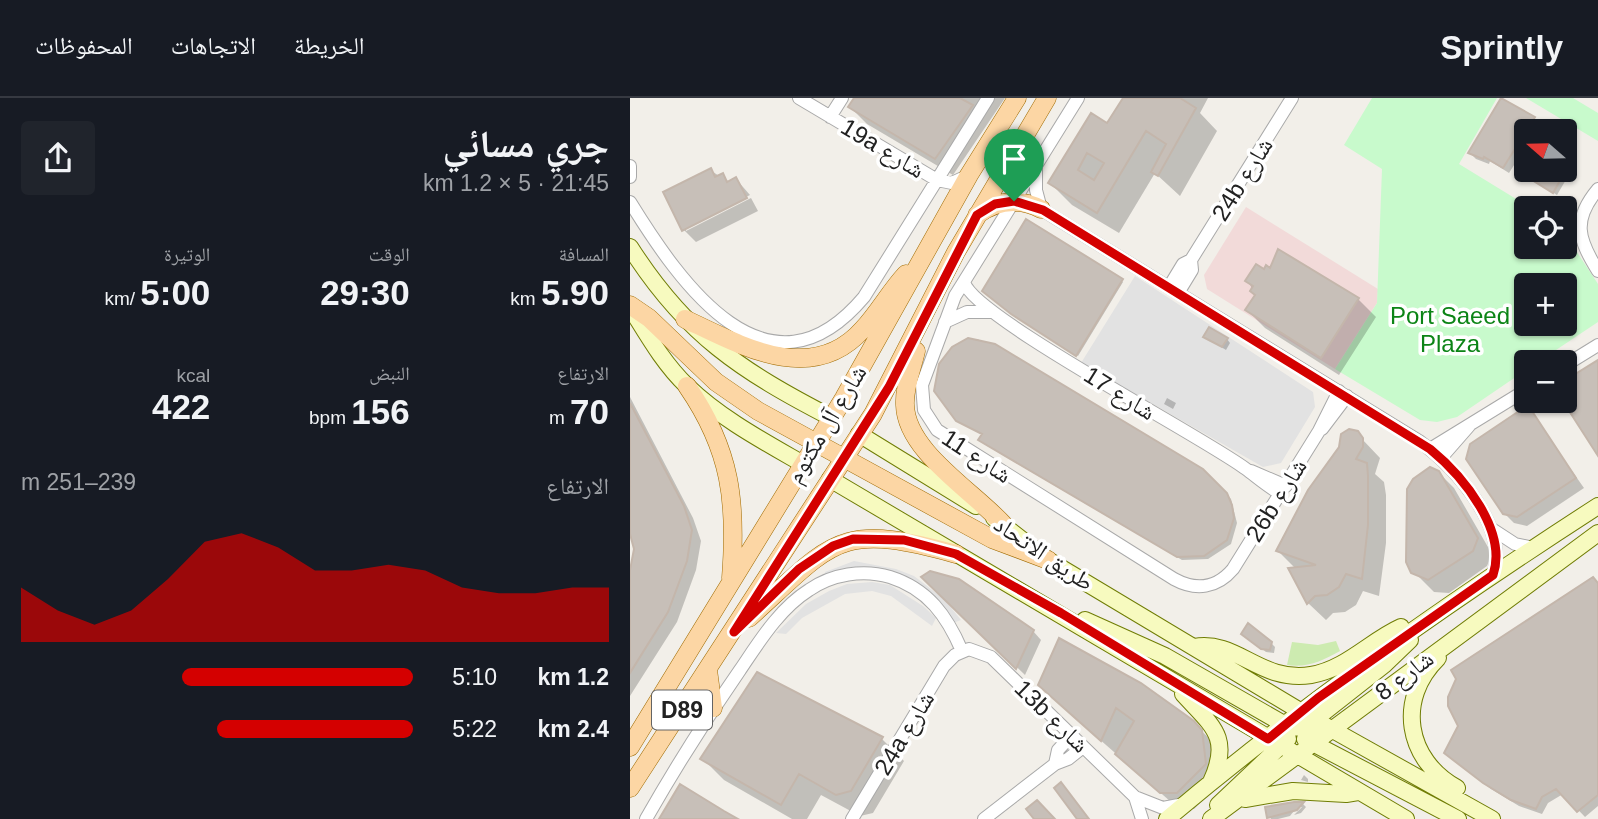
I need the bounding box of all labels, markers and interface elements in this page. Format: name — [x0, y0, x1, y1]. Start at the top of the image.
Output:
text: Sprintly — [1440, 29, 1563, 66]
text: المحفوظات — [35, 32, 133, 59]
text: الاتجاهات — [171, 32, 256, 59]
text: الخريطة — [294, 32, 365, 59]
street label: 19a شارع — [835, 113, 930, 185]
north arrow — [1514, 119, 1577, 182]
map controls — [1514, 119, 1577, 413]
button: share — [21, 121, 95, 195]
text: جري مسائي — [443, 123, 609, 165]
pin — [984, 129, 1044, 201]
street label: 24b شارع — [1206, 133, 1280, 226]
icon: arrive — [995, 140, 1033, 178]
text: 21:45 · 5 × 1.2 km — [423, 170, 609, 196]
button: locate — [1514, 196, 1577, 259]
text: الوتيرة — [164, 244, 210, 265]
text: الوقت — [369, 244, 410, 265]
text: المسافة — [559, 244, 609, 265]
text: 5:00 — [140, 273, 210, 312]
text: 29:30 — [320, 273, 410, 312]
text: 5.90 — [541, 273, 609, 312]
button: + — [1514, 273, 1577, 336]
text: /km — [104, 288, 140, 309]
text: km — [510, 288, 541, 309]
park label: Port Saeed Plaza — [1390, 302, 1510, 357]
button: − — [1514, 350, 1577, 413]
street label: شارع آل مكتوم — [780, 360, 874, 489]
street label: شارع 17 — [1078, 361, 1161, 427]
text: النبض — [369, 363, 410, 384]
text: الارتفاع — [557, 363, 609, 384]
text: kcal — [177, 365, 210, 386]
text: 422 — [152, 387, 210, 426]
text: 156 — [351, 392, 410, 431]
text: 70 — [570, 392, 609, 431]
text: bpm — [309, 407, 351, 428]
text: m — [549, 407, 570, 428]
street label: شارع 11 — [936, 424, 1017, 490]
street label: 26b شارع — [1240, 454, 1314, 547]
text: 239–251 m — [21, 469, 136, 495]
text: الارتفاع — [546, 473, 609, 499]
street label: طريق الاتحاد — [989, 510, 1099, 597]
street label: شارع 8 — [1370, 644, 1440, 707]
text: 5:10 — [452, 664, 497, 690]
text: 1.2 km — [537, 664, 609, 690]
street label: 13b شارع — [1008, 674, 1095, 759]
street label: 24a شارع — [869, 686, 941, 781]
road number: D89 — [652, 690, 712, 730]
text: 5:22 — [452, 716, 497, 742]
text: 2.4 km — [537, 716, 609, 742]

